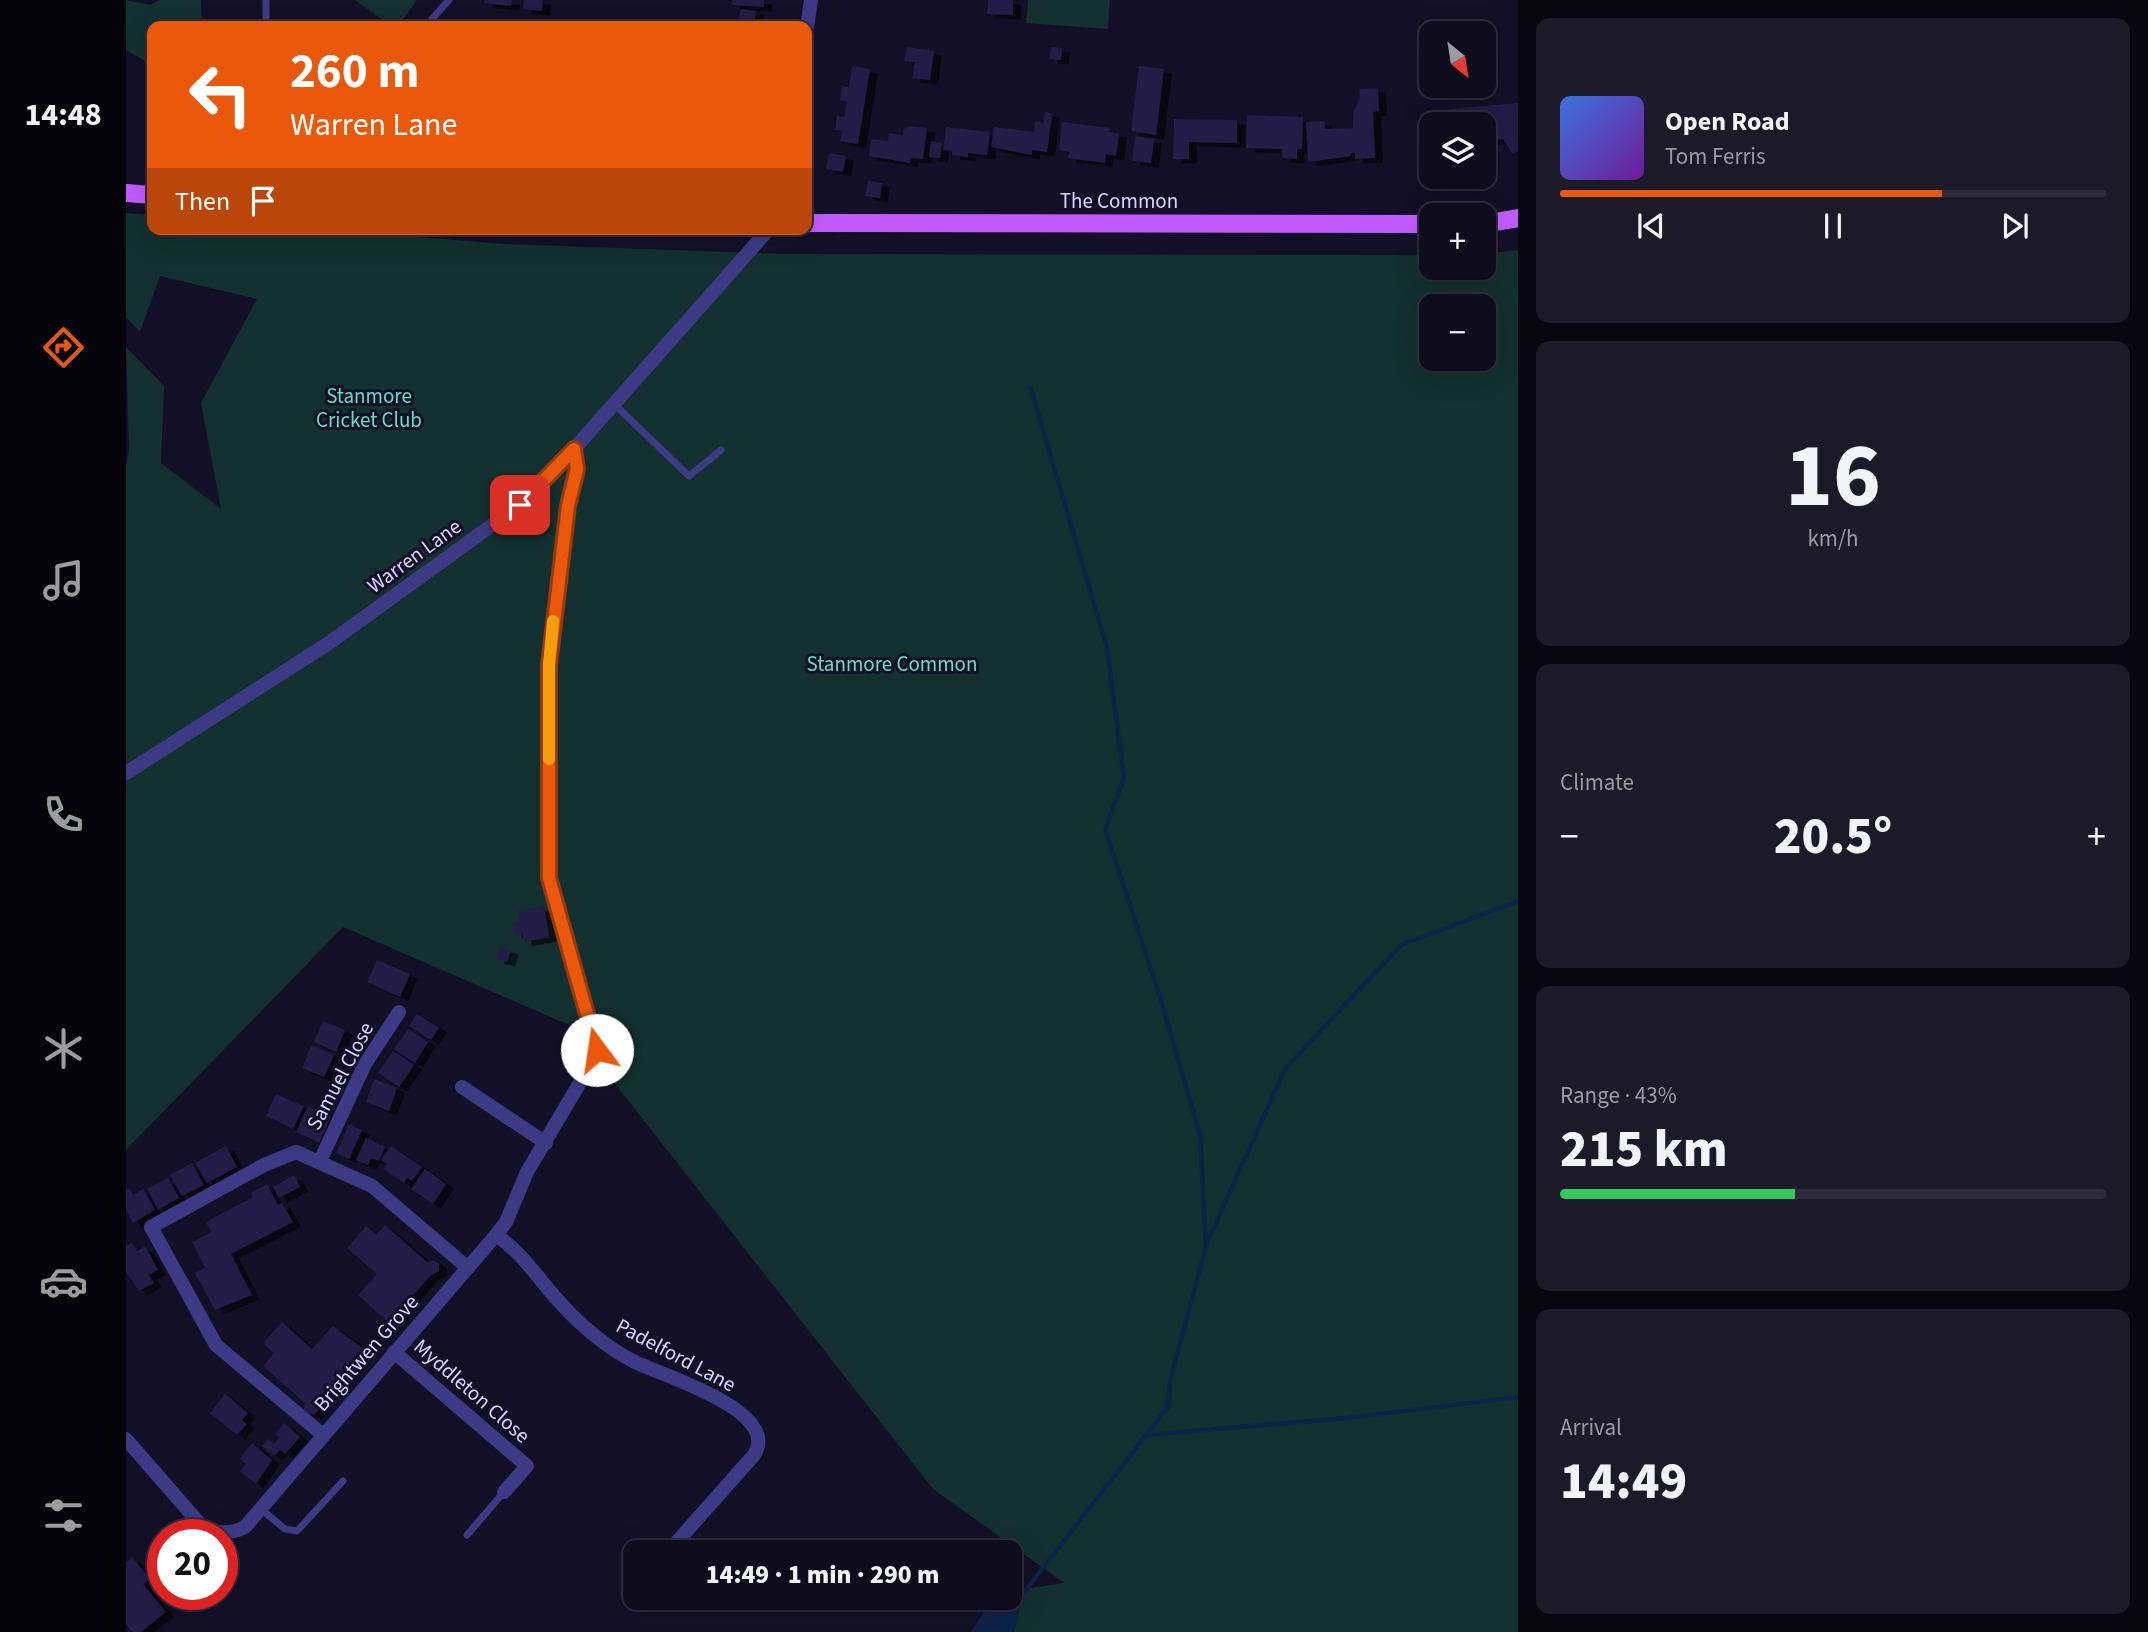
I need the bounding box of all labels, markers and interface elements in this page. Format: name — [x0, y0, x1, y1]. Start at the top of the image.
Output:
north arrow — [1419, 21, 1496, 98]
map controls — [1419, 21, 1496, 371]
text: 260 m — [290, 37, 419, 107]
icon: left — [175, 49, 266, 140]
text: 14:48 — [24, 92, 102, 138]
text: Warren Lane — [290, 102, 457, 148]
text: Open Road — [1665, 103, 1790, 140]
button: layers — [1419, 112, 1496, 189]
text: Tom Ferris — [1665, 140, 1766, 173]
icon: arrive — [244, 182, 282, 220]
text: Then — [175, 183, 230, 220]
street label: The Common — [1060, 186, 1178, 216]
button: + — [1419, 203, 1496, 280]
icon: previous — [1632, 207, 1670, 245]
icon: pause — [1814, 207, 1852, 245]
icon: next — [1996, 207, 2034, 245]
button: − — [1419, 294, 1496, 371]
icon: directions — [39, 323, 88, 372]
park label: Stanmore Cricket Club — [316, 381, 422, 435]
text: 16 — [1785, 412, 1881, 541]
pin — [490, 475, 550, 535]
icon: arrive — [501, 486, 539, 524]
street label: Warren Lane — [361, 512, 467, 600]
text: km/h — [1807, 522, 1859, 555]
icon: music — [39, 556, 88, 605]
park label: Stanmore Common — [807, 649, 977, 679]
text: Climate — [1560, 766, 1634, 799]
icon: phone — [39, 790, 88, 839]
text: 20.5° — [1774, 800, 1892, 874]
text: − — [1560, 810, 1579, 864]
text: + — [2087, 810, 2106, 864]
position arrow — [560, 1013, 634, 1087]
street label: Samuel Close — [299, 1017, 381, 1135]
icon: climate — [39, 1024, 88, 1073]
text: Range · 43% — [1560, 1079, 1677, 1112]
text: 215 km — [1560, 1113, 1728, 1187]
icon: car — [39, 1257, 88, 1306]
street label: Brightwen Grove — [307, 1288, 425, 1418]
street label: Padelford Lane — [611, 1311, 741, 1399]
street label: Myddleton Close — [407, 1332, 537, 1450]
text: Arrival — [1560, 1411, 1622, 1444]
text: 14:49 — [1560, 1445, 1687, 1519]
icon: filters — [39, 1491, 88, 1540]
speed limit sign: 20 — [147, 1519, 238, 1610]
text: 14:49 · 1 min · 290 m — [706, 1556, 939, 1593]

